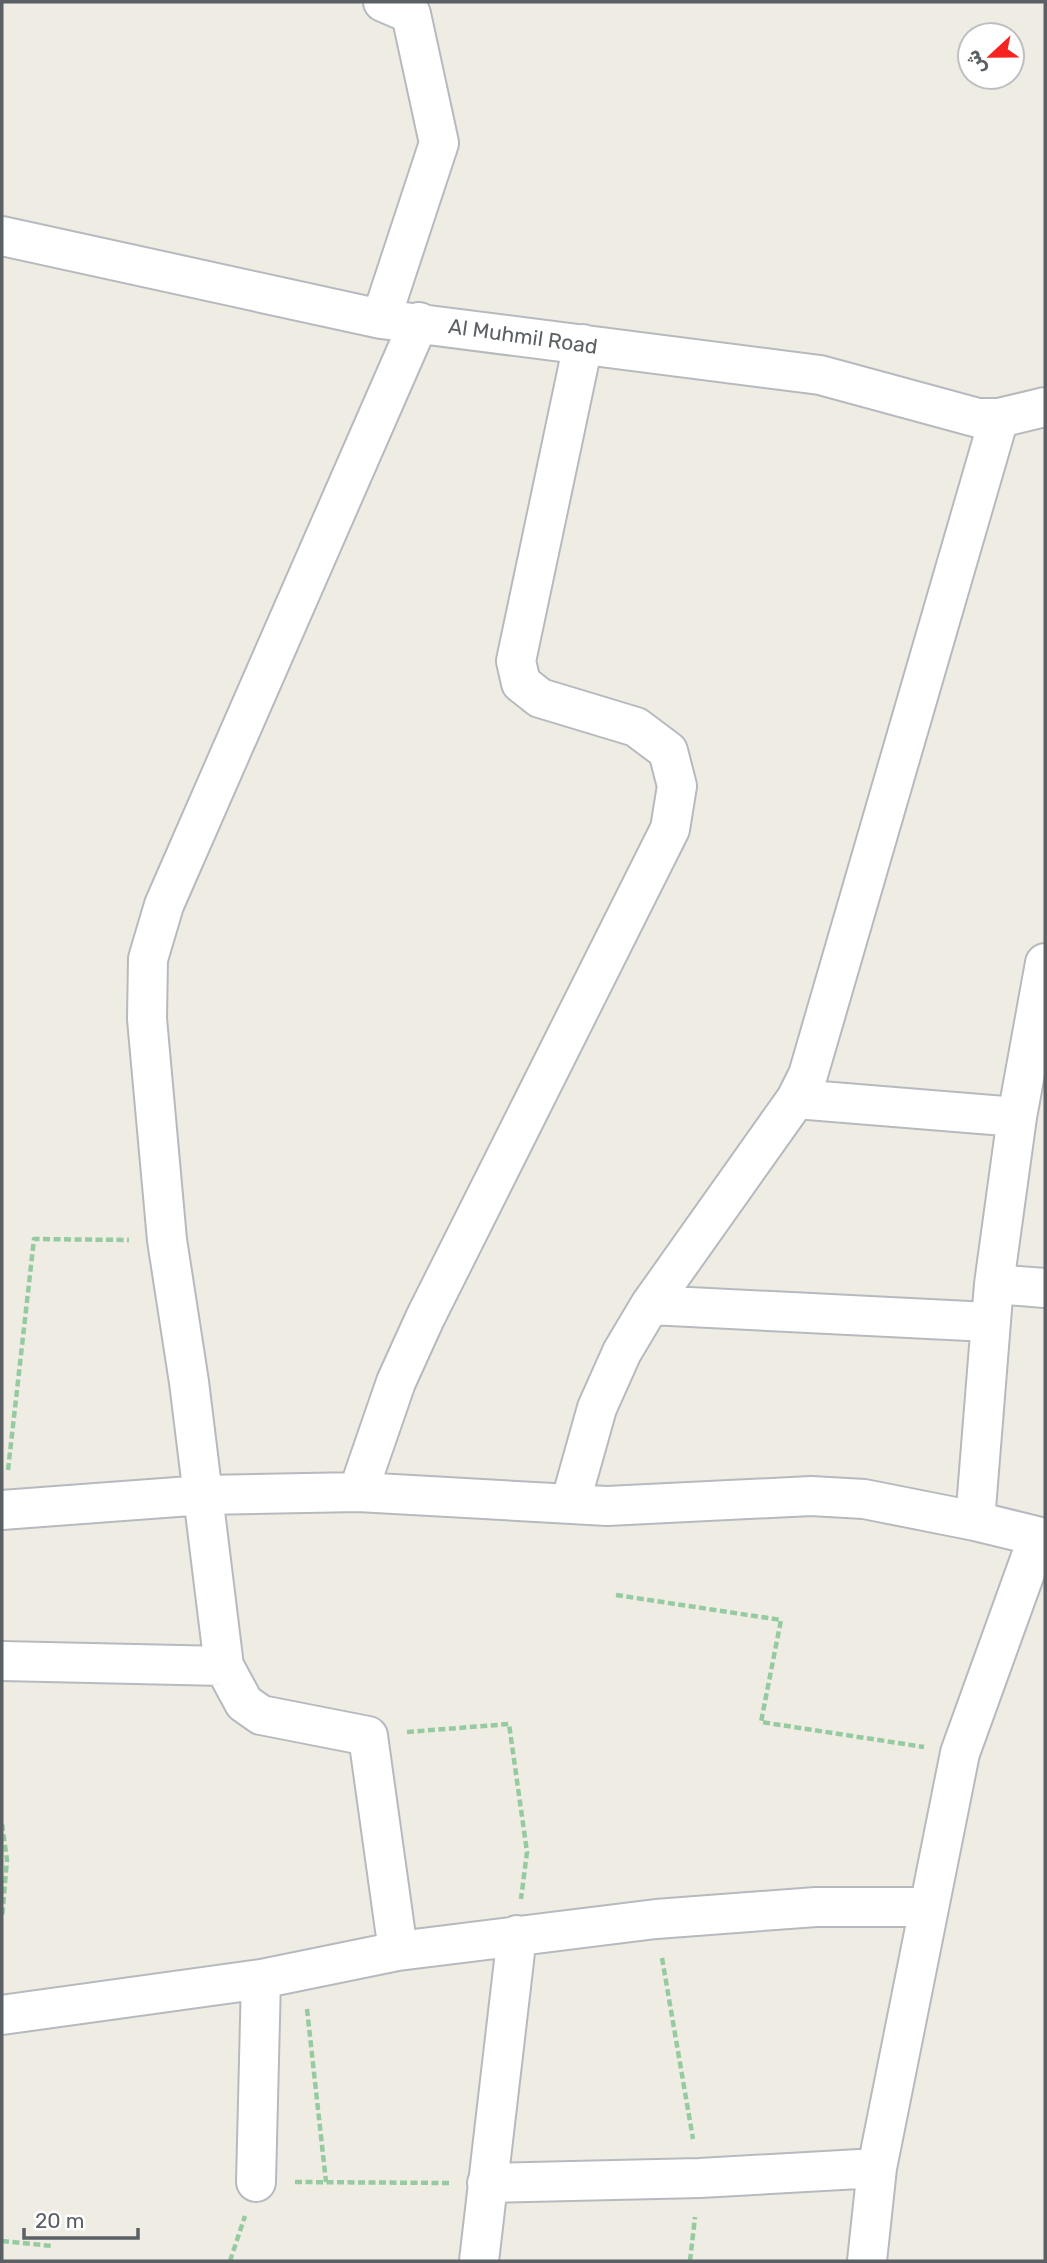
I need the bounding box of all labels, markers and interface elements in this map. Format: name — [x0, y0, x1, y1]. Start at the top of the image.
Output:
north arrow — [956, 21, 1026, 91]
text: ش — [961, 47, 991, 78]
street label: Al Muhmil Road — [447, 313, 599, 359]
scale bar — [24, 2196, 138, 2240]
text: 20 m — [35, 2208, 84, 2233]

